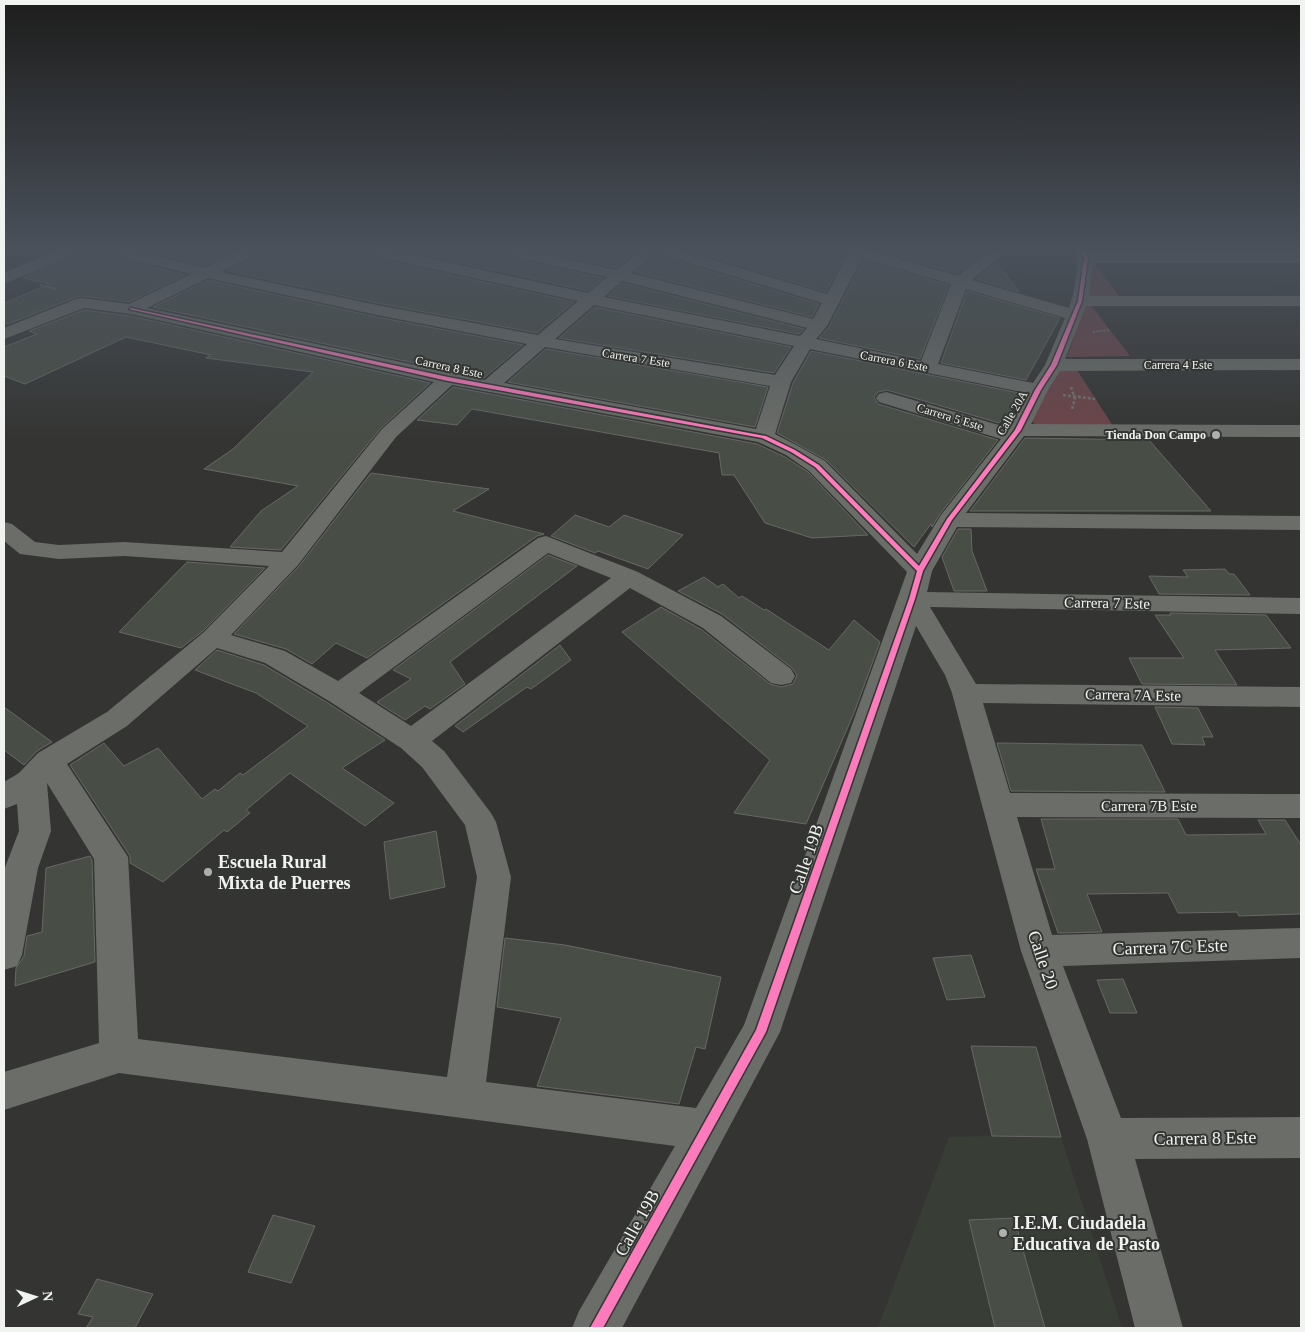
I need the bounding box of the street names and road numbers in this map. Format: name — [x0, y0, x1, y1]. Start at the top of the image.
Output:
street label: Carrera 7 Este — [601, 346, 671, 370]
street label: Carrera 6 Este — [859, 348, 929, 374]
street label: Carrera 8 Este — [414, 353, 484, 381]
street label: Carrera 4 Este — [1144, 358, 1212, 372]
street label: Calle 20A — [994, 388, 1030, 438]
street label: Carrera 5 Este — [915, 400, 985, 434]
street label: Carrera 7 Este — [1064, 594, 1150, 612]
street label: Carrera 7A Este — [1085, 686, 1181, 704]
street label: Carrera 7B Este — [1101, 798, 1197, 814]
street label: Calle 19B — [785, 821, 827, 897]
street label: Calle 20 — [1024, 928, 1062, 992]
street label: Carrera 7C Este — [1112, 935, 1228, 959]
street label: Carrera 8 Este — [1153, 1127, 1257, 1149]
street label: Calle 19B — [611, 1186, 663, 1260]

